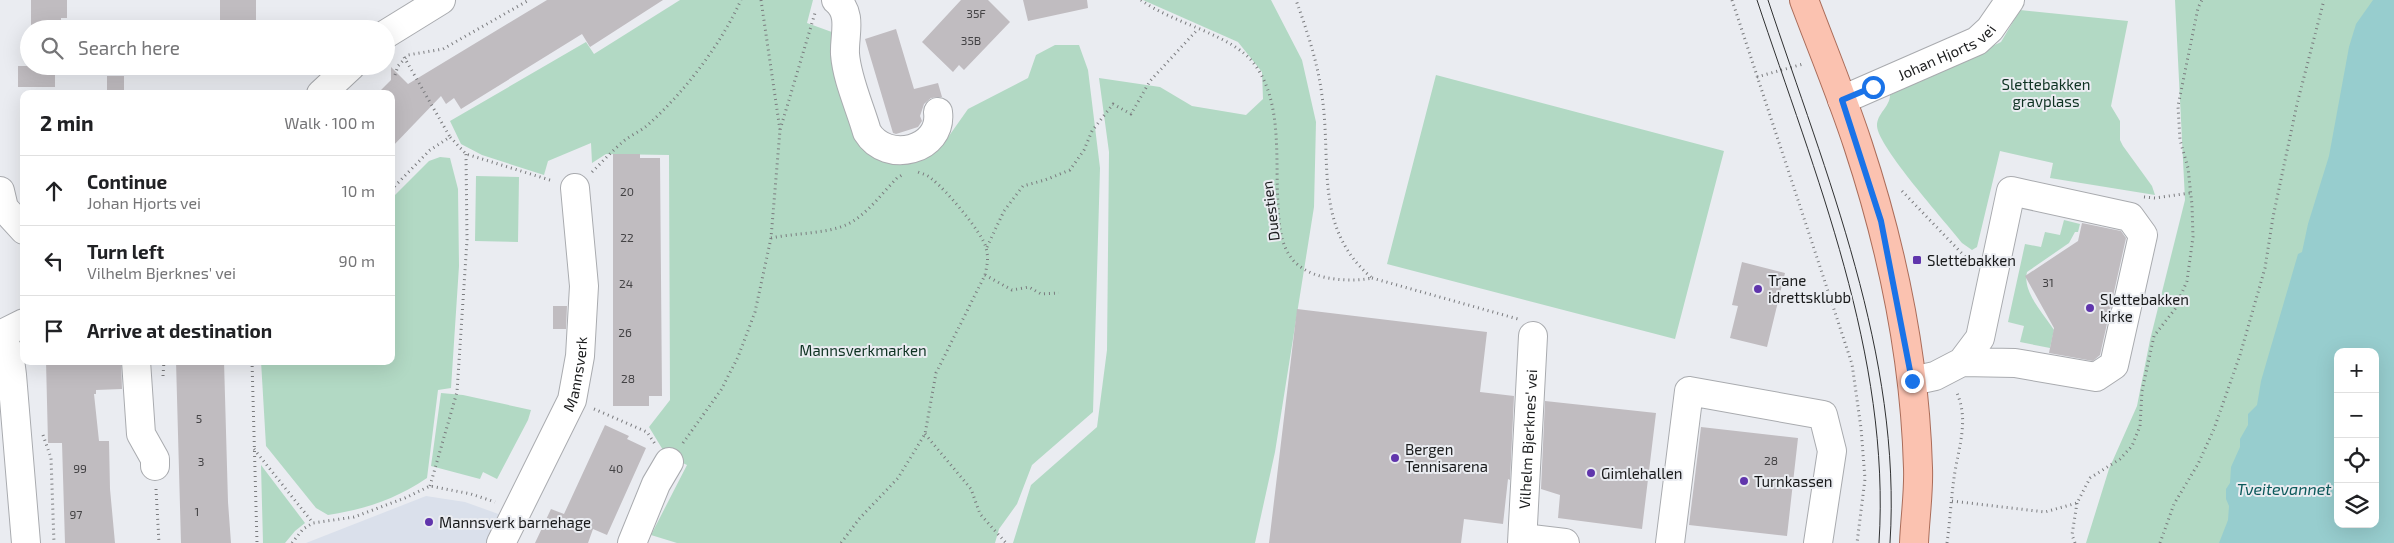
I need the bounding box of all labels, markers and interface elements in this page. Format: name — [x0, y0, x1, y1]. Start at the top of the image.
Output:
house number: 35F — [966, 6, 986, 20]
search box — [20, 20, 395, 75]
street label: Johan Hjorts vei — [1895, 21, 1999, 84]
house number: 35B — [961, 33, 981, 47]
icon: search — [38, 34, 66, 62]
text: Search here — [78, 36, 180, 59]
park label: Slettebakken gravplass — [2001, 75, 2091, 110]
route start — [1862, 76, 1885, 99]
text: 2 min — [40, 110, 94, 135]
text: Walk · 100 m — [284, 113, 375, 132]
text: Continue — [87, 170, 167, 193]
icon: ahead — [40, 177, 68, 205]
street label: Duestien — [1257, 180, 1283, 242]
text: 10 m — [341, 181, 375, 200]
house number: 20 — [620, 184, 634, 198]
text: Johan Hjorts vei — [87, 193, 201, 212]
house number: 22 — [620, 230, 634, 244]
text: Turn left — [87, 240, 164, 263]
icon: left — [40, 247, 68, 275]
text: 90 m — [339, 251, 375, 270]
place label: Slettebakken — [1927, 251, 2016, 269]
marker: Slettebakken — [1911, 254, 1923, 266]
text: Vilhelm Bjerknes' vei — [87, 263, 236, 282]
place label: Trane idrettsklubb — [1768, 271, 1851, 306]
house number: 31 — [2042, 275, 2054, 289]
house number: 24 — [619, 276, 633, 290]
marker: Trane idrettsklubb — [1752, 283, 1764, 295]
place label: Slettebakken kirke — [2100, 290, 2189, 325]
marker: Slettebakken kirke — [2084, 302, 2096, 314]
icon: arrive — [40, 317, 68, 345]
text: Arrive at destination — [87, 319, 272, 342]
house number: 26 — [618, 325, 632, 339]
street label: Mannsverk — [559, 336, 590, 414]
park label: Mannsverkmarken — [799, 341, 927, 359]
map controls — [2334, 348, 2379, 528]
button: + — [2334, 348, 2379, 393]
street label: Vilhelm Bjerknes' vei — [1515, 369, 1540, 509]
route end — [1901, 370, 1924, 393]
house number: 28 — [621, 371, 635, 385]
button: − — [2334, 393, 2379, 438]
house number: 5 — [196, 411, 202, 425]
button: locate — [2334, 438, 2379, 483]
place label: Bergen Tennisarena — [1405, 440, 1488, 475]
marker: Bergen Tennisarena — [1389, 452, 1401, 464]
house number: 28 — [1764, 453, 1778, 467]
house number: 3 — [198, 454, 204, 468]
house number: 99 — [73, 461, 87, 475]
house number: 40 — [609, 461, 623, 475]
place label: Gimlehallen — [1601, 464, 1682, 482]
marker: Gimlehallen — [1585, 467, 1597, 479]
place label: Turnkassen — [1754, 472, 1833, 490]
marker: Turnkassen — [1738, 475, 1750, 487]
water label: Tveitevannet — [2237, 479, 2332, 498]
button: layers — [2334, 483, 2379, 528]
house number: 1 — [195, 504, 199, 518]
house number: 97 — [69, 507, 83, 521]
place label: Mannsverk barnehage — [439, 513, 591, 531]
marker: Mannsverk barnehage — [423, 516, 435, 528]

